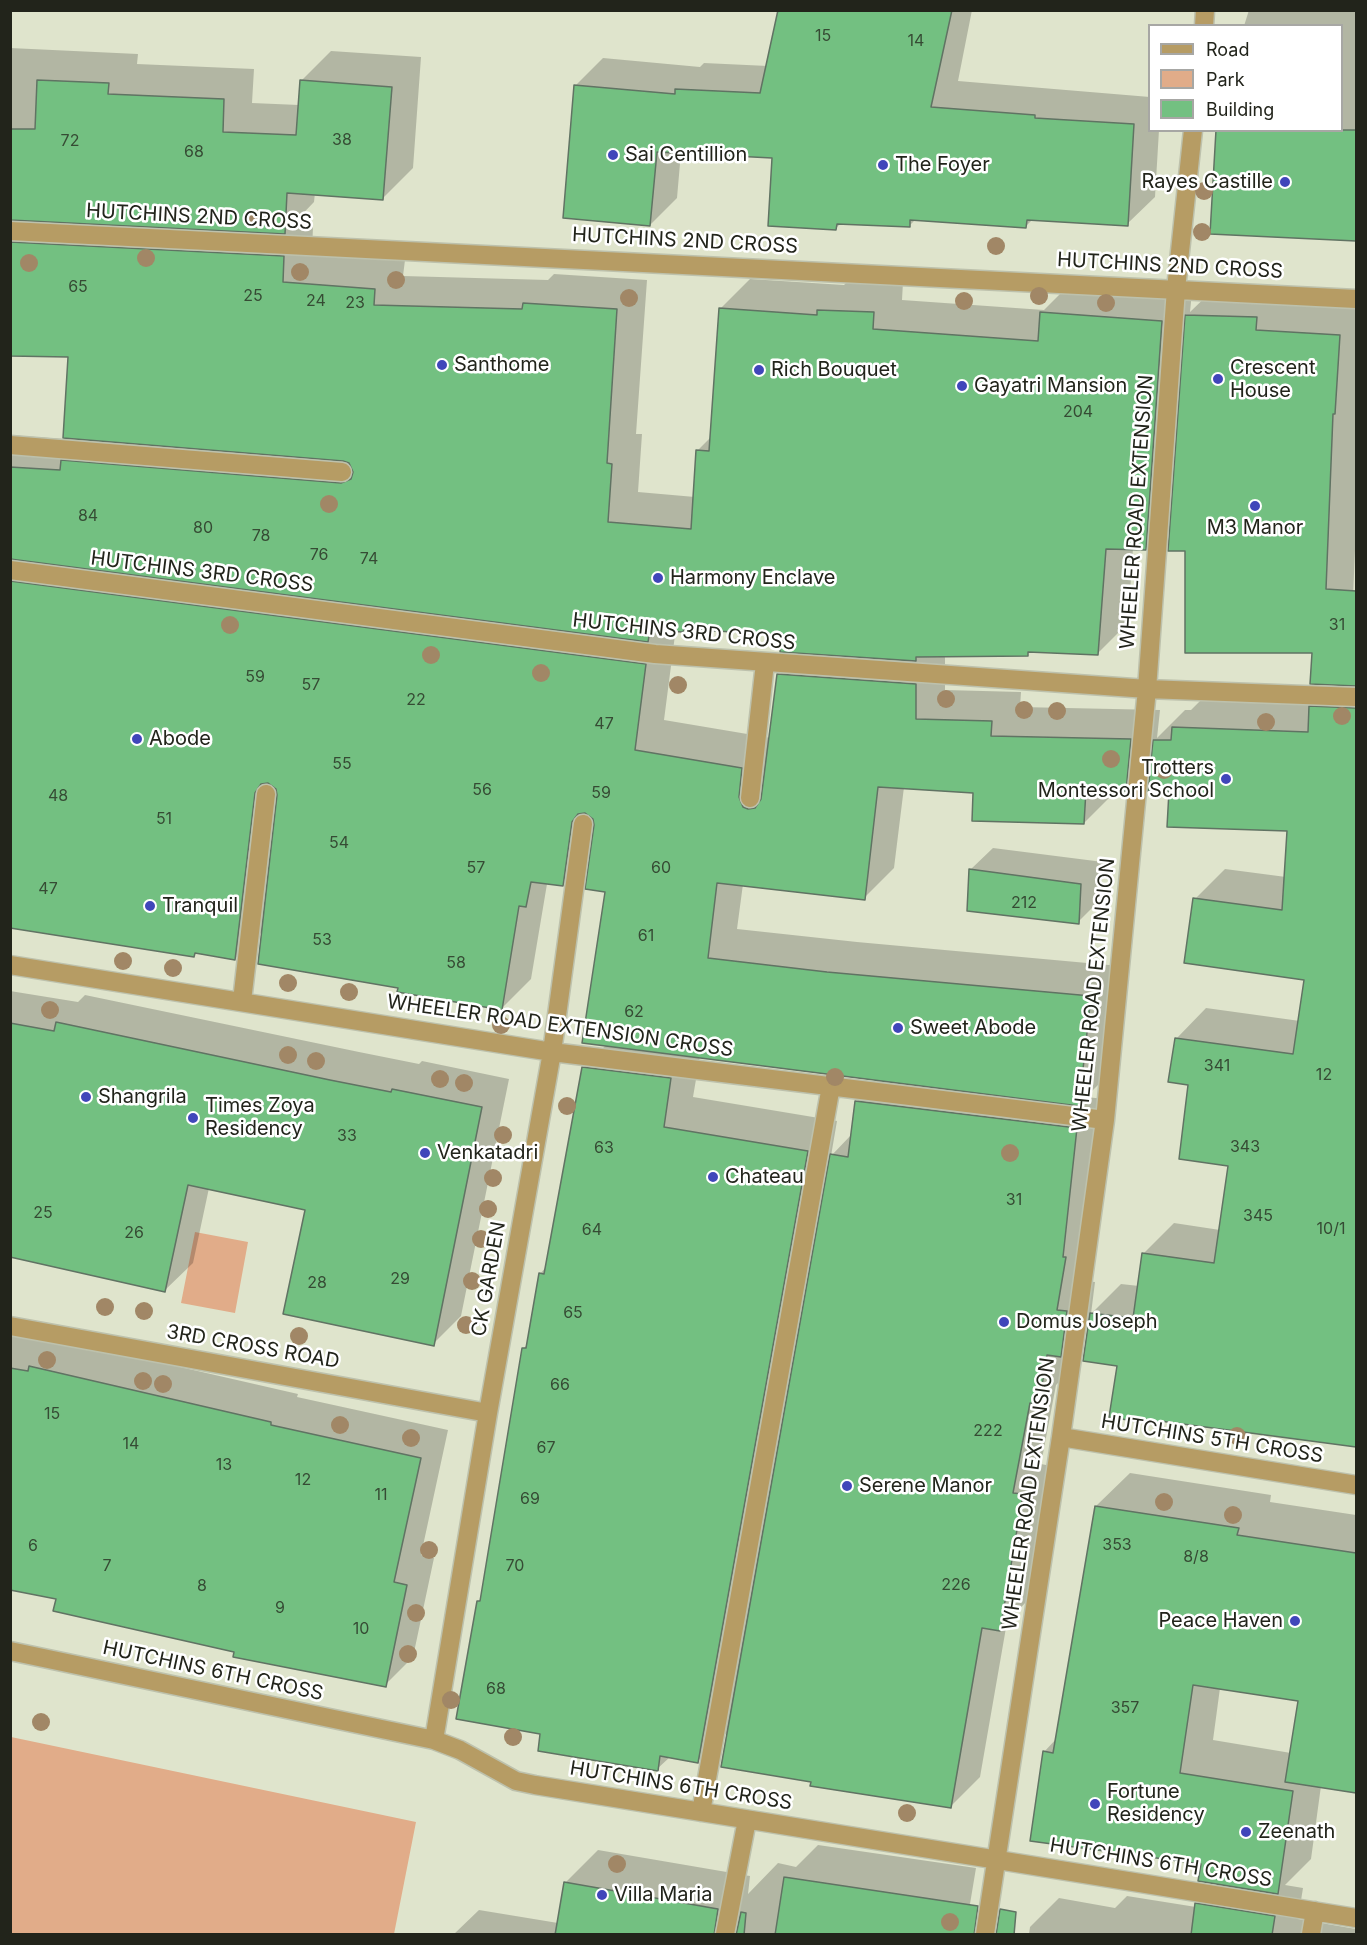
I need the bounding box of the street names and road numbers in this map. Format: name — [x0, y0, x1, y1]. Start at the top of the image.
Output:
street label: HUTCHINS 2ND CROSS — [85, 199, 313, 235]
street label: HUTCHINS 2ND CROSS — [571, 223, 799, 259]
street label: HUTCHINS 2ND CROSS — [1056, 248, 1284, 284]
street label: WHEELER ROAD EXTENSION — [1115, 374, 1159, 650]
street label: HUTCHINS 3RD CROSS — [89, 546, 315, 598]
street label: HUTCHINS 3RD CROSS — [571, 608, 797, 656]
street label: WHEELER ROAD EXTENSION — [1068, 857, 1120, 1133]
street label: WHEELER ROAD EXTENSION CROSS — [385, 990, 735, 1062]
street label: CK GARDEN — [467, 1220, 511, 1338]
street label: 3RD CROSS ROAD — [165, 1320, 341, 1374]
street label: WHEELER ROAD EXTENSION — [998, 1356, 1060, 1632]
street label: HUTCHINS 5TH CROSS — [1099, 1410, 1325, 1468]
street label: HUTCHINS 6TH CROSS — [101, 1636, 325, 1706]
street label: HUTCHINS 6TH CROSS — [568, 1757, 794, 1815]
street label: HUTCHINS 6TH CROSS — [1048, 1834, 1274, 1892]

